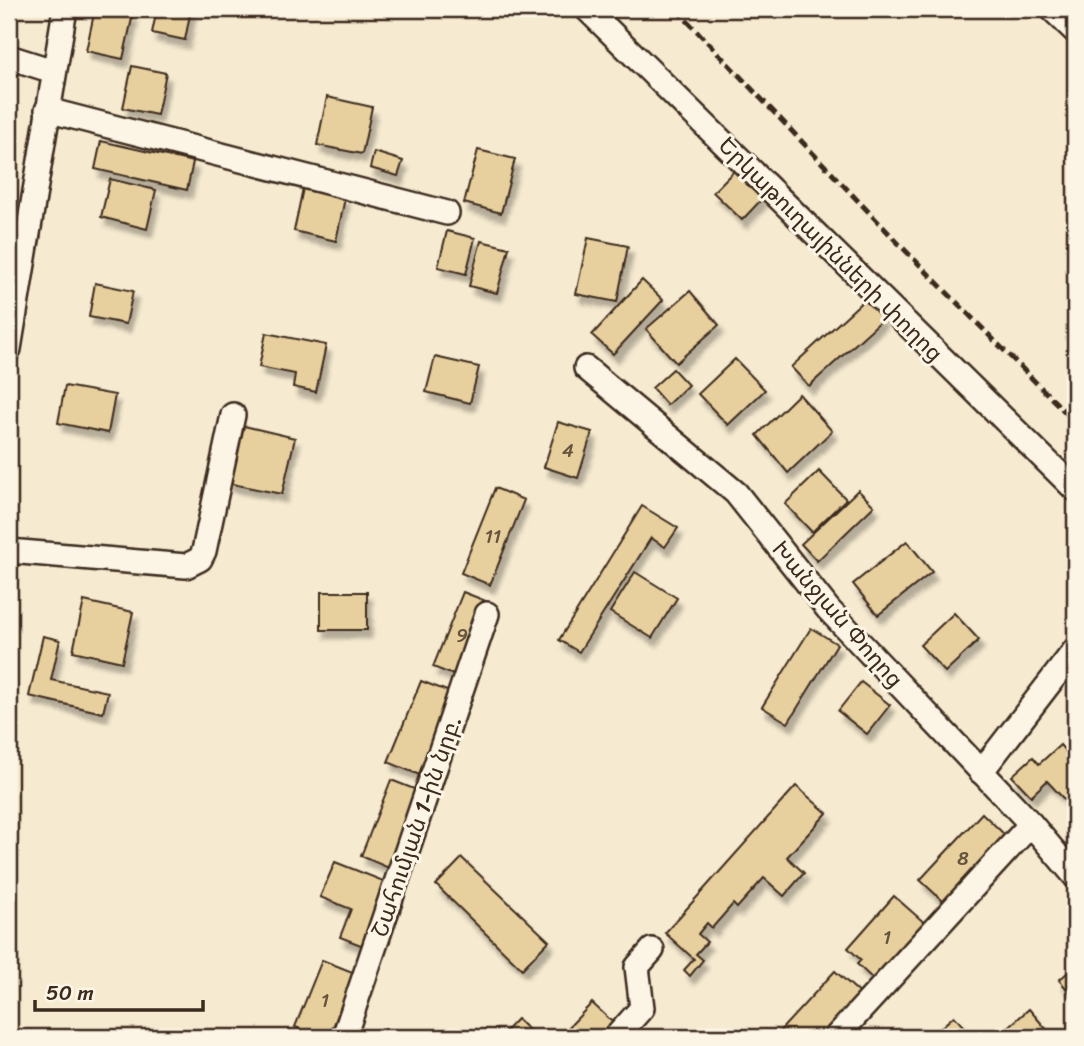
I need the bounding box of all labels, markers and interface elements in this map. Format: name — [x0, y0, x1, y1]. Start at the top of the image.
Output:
street label: Երկաթուղայինների փողոց — [708, 127, 953, 372]
house number: 4 — [562, 434, 574, 467]
house number: 11 — [485, 520, 501, 553]
street label: Խանջյան Փողոց — [761, 531, 914, 698]
house number: 9 — [456, 619, 468, 652]
street label: Շահումյան 1-ին նրբ. — [359, 709, 474, 943]
house number: 8 — [957, 842, 969, 875]
house number: 1 — [883, 921, 891, 954]
scale bar — [35, 969, 203, 1013]
text: 50 m — [46, 974, 94, 1012]
house number: 1 — [321, 984, 329, 1017]

